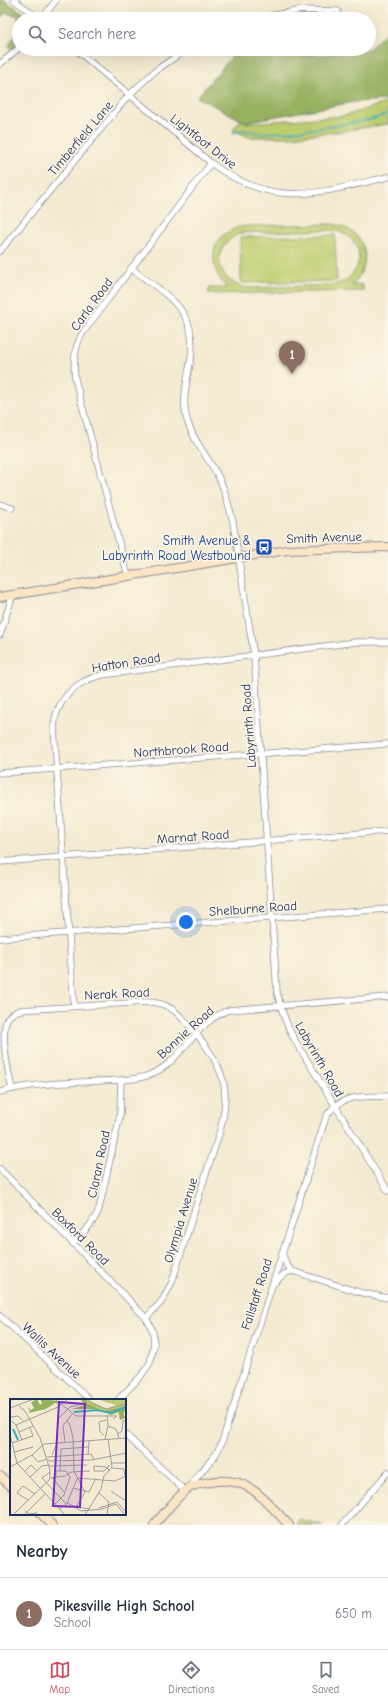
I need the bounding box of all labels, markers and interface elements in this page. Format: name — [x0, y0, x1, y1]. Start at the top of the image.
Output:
search box — [12, 12, 376, 56]
icon: search — [26, 23, 48, 45]
text: Search here — [58, 25, 136, 43]
street label: Timberfield Lane — [45, 98, 116, 179]
street label: Lightfoot Drive — [168, 111, 240, 172]
street label: Carla Road — [67, 275, 116, 334]
pin: 1 — [279, 341, 305, 374]
street label: Smith Avenue — [286, 529, 362, 546]
place label: Smith Avenue & Labyrinth Road Westbound — [102, 533, 251, 563]
bus stop icon: Smith Avenue & Labyrinth Road Westbound — [254, 537, 274, 557]
street label: Hatton Road — [91, 650, 162, 675]
street label: Labyrinth Road — [238, 683, 259, 768]
street label: Northbrook Road — [133, 739, 229, 760]
street label: Marnat Road — [156, 826, 230, 847]
street label: Shelburne Road — [208, 898, 298, 919]
your location — [176, 912, 196, 932]
street label: Nerak Road — [84, 984, 150, 1003]
street label: Bonnie Road — [154, 1003, 217, 1062]
street label: Labyrinth Road — [292, 1019, 347, 1099]
street label: Claran Road — [84, 1129, 113, 1199]
street label: Olympia Avenue — [160, 1175, 201, 1265]
street label: Boxford Road — [49, 1204, 113, 1268]
street label: Fallstaff Road — [238, 1257, 275, 1332]
street label: Wallis Avenue — [19, 1319, 85, 1382]
inset map — [10, 1399, 126, 1515]
text: Nearby — [16, 1542, 67, 1561]
text: Pikesville High School — [54, 1597, 195, 1615]
text: 1 — [26, 1606, 32, 1621]
text: 650 m — [335, 1606, 372, 1621]
text: School — [54, 1615, 91, 1630]
tab: Map — [49, 1659, 71, 1696]
tab: Directions — [168, 1659, 215, 1696]
tab: Saved — [312, 1659, 339, 1696]

